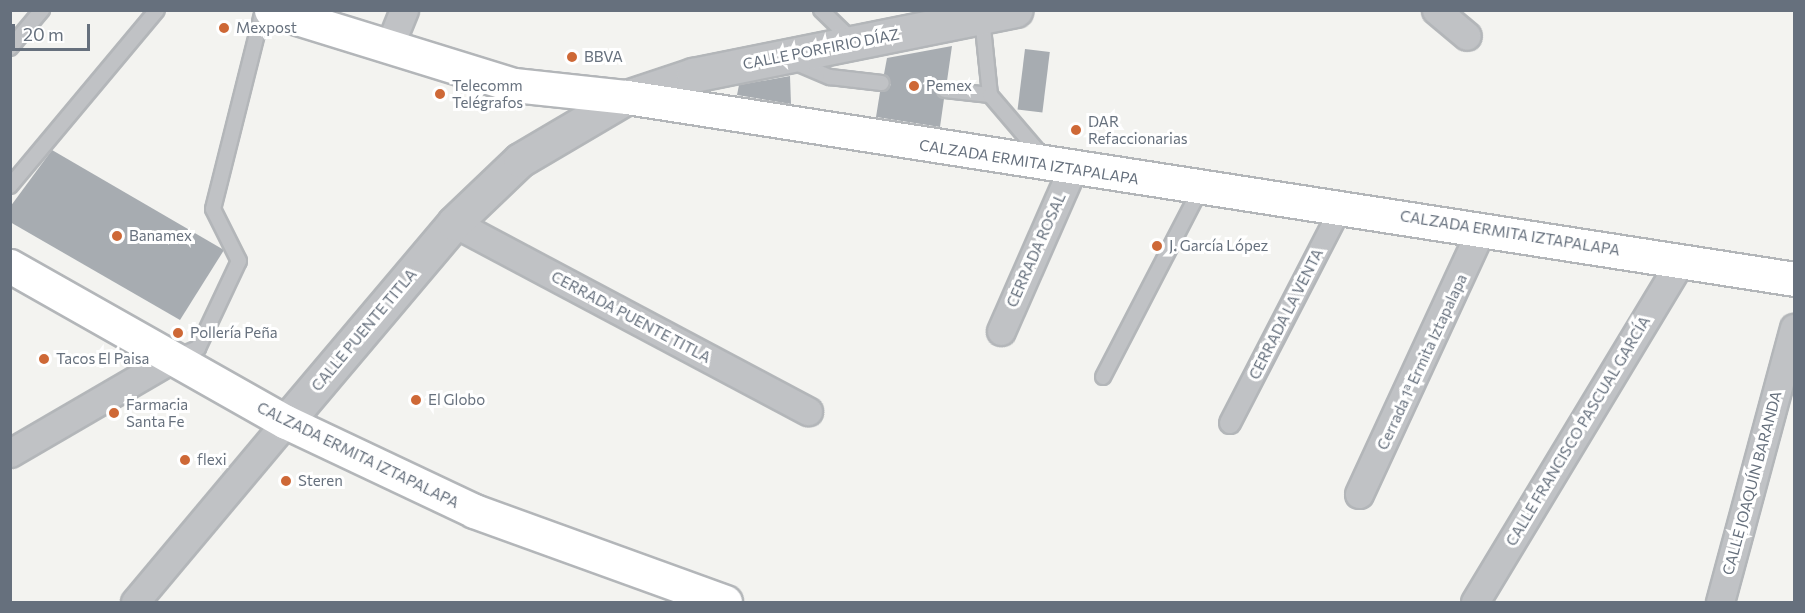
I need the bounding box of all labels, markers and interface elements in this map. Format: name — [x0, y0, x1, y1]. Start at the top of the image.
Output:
scale bar — [15, 12, 93, 50]
place label: Mexpost — [236, 19, 297, 37]
marker: Mexpost — [217, 21, 231, 35]
text: 20 m — [23, 23, 64, 45]
street label: CALLE PORFIRIO DÍAZ — [741, 25, 901, 73]
place label: BBVA — [584, 48, 623, 66]
marker: BBVA — [565, 50, 579, 64]
place label: Telecomm Telégrafos — [452, 76, 523, 111]
place label: Pemex — [926, 77, 972, 95]
marker: Pemex — [907, 79, 921, 93]
marker: Telecomm Telégrafos — [433, 87, 447, 101]
place label: DAR Refaccionarias — [1088, 112, 1188, 147]
marker: DAR Refaccionarias — [1069, 123, 1083, 137]
street label: CALZADA ERMITA IZTAPALAPA — [918, 136, 1140, 188]
street label: CERRADA ROSAL — [1003, 190, 1069, 310]
street label: CALZADA ERMITA IZTAPALAPA — [1399, 207, 1621, 259]
place label: Banamex — [129, 227, 192, 245]
marker: Banamex — [110, 229, 124, 243]
place label: J. García López — [1169, 237, 1268, 255]
marker: J. García López — [1150, 239, 1164, 253]
street label: CERRADA LA VENTA — [1245, 246, 1327, 382]
street label: CALLE PUENTE TITLA — [308, 265, 420, 395]
street label: CERRADA PUENTE TITLA — [548, 267, 714, 367]
street label: Cerrada 1ª Ermita Iztapalapa — [1373, 271, 1471, 453]
street label: CALLE FRANCISCO PASCUAL GARCÍA — [1502, 313, 1654, 549]
place label: Pollería Peña — [190, 324, 278, 342]
marker: Pollería Peña — [171, 326, 185, 340]
place label: Tacos El Paisa — [56, 350, 149, 368]
marker: Tacos El Paisa — [37, 352, 51, 366]
street label: CALLE JOAQUÍN BARANDA — [1719, 389, 1785, 577]
place label: El Globo — [428, 391, 485, 409]
marker: El Globo — [409, 393, 423, 407]
place label: Farmacia Santa Fe — [126, 395, 188, 430]
street label: CALZADA ERMITA IZTAPALAPA — [254, 398, 462, 512]
marker: Farmacia Santa Fe — [107, 406, 121, 420]
place label: flexi — [197, 451, 226, 469]
marker: flexi — [178, 453, 192, 467]
place label: Steren — [298, 472, 343, 490]
marker: Steren — [279, 474, 293, 488]

